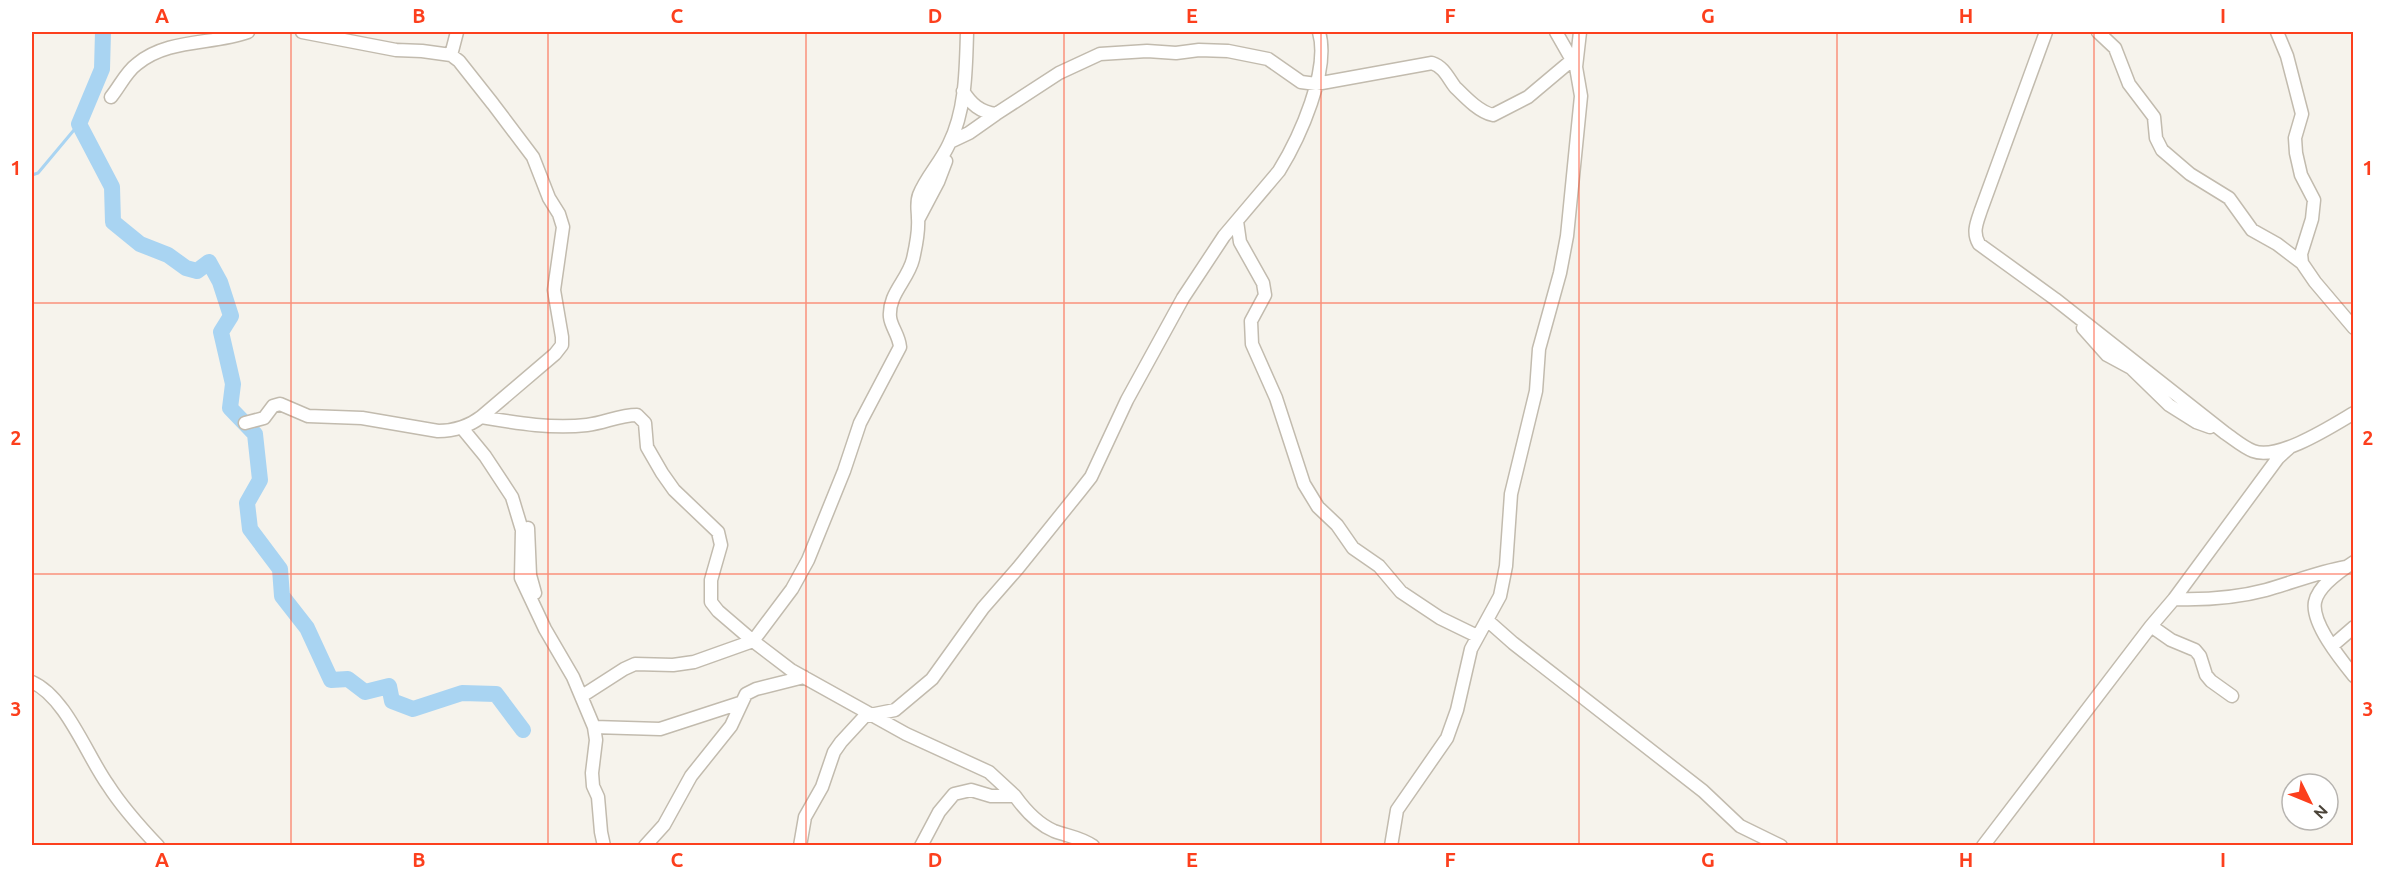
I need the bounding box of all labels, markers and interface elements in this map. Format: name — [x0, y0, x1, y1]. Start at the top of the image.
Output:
text: A — [155, 4, 169, 27]
text: B — [412, 4, 426, 27]
text: C — [671, 4, 684, 27]
text: D — [928, 4, 942, 27]
text: E — [1186, 4, 1198, 27]
text: F — [1444, 4, 1456, 27]
text: G — [1701, 4, 1715, 27]
text: H — [1959, 4, 1973, 27]
text: I — [2220, 4, 2226, 27]
text: 1 — [10, 156, 22, 179]
text: 1 — [2362, 156, 2374, 179]
text: 2 — [10, 426, 22, 449]
text: 2 — [2362, 426, 2374, 449]
text: 3 — [10, 697, 22, 720]
text: 3 — [2362, 697, 2374, 720]
north arrow — [2280, 772, 2340, 832]
text: N — [2310, 802, 2332, 823]
text: A — [155, 848, 169, 871]
text: B — [412, 848, 426, 871]
text: C — [671, 848, 684, 871]
text: D — [928, 848, 942, 871]
text: E — [1186, 848, 1198, 871]
text: F — [1444, 848, 1456, 871]
text: G — [1701, 848, 1715, 871]
text: H — [1959, 848, 1973, 871]
text: I — [2220, 848, 2226, 871]

